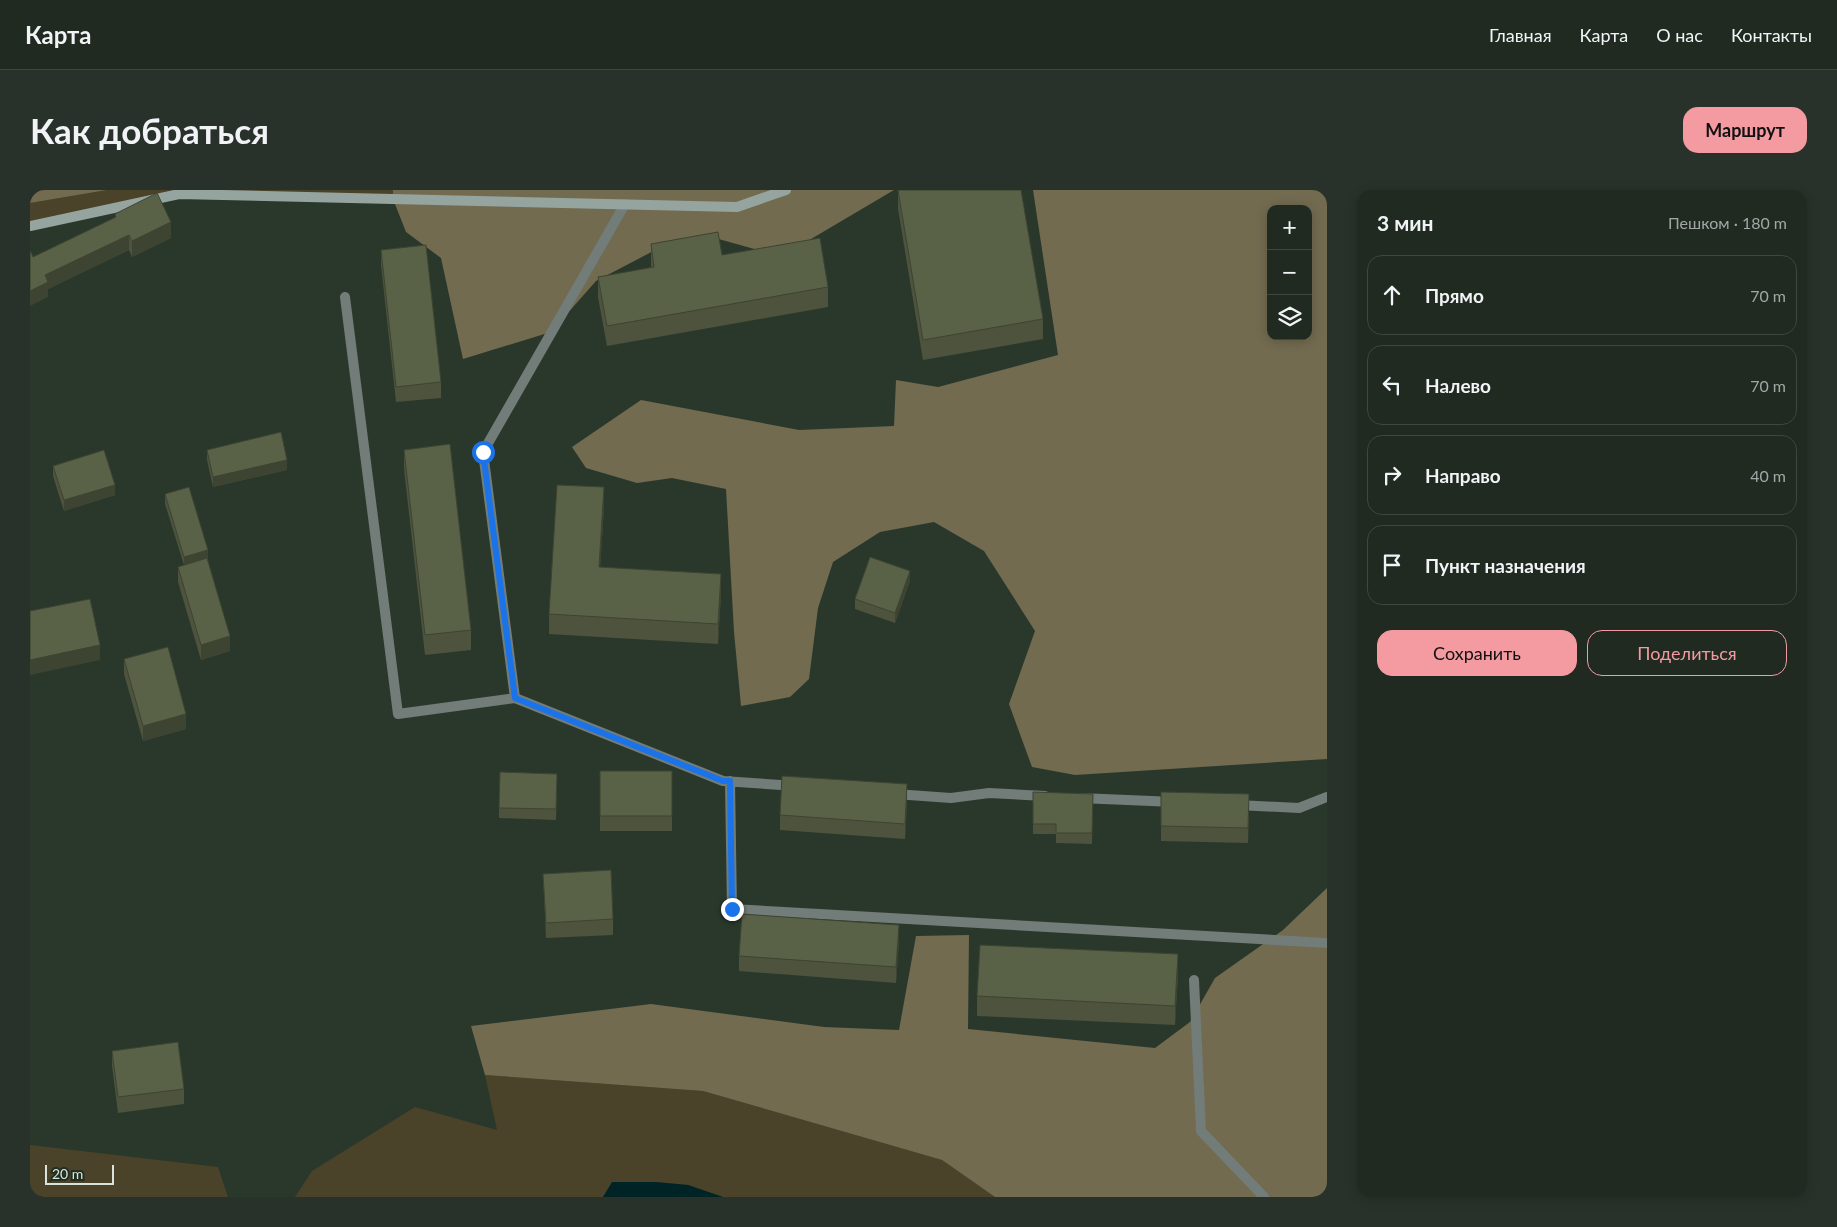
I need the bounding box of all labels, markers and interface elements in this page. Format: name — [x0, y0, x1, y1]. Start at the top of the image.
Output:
text: Карта — [25, 20, 92, 49]
text: Главная — [1489, 24, 1552, 46]
text: Карта — [1580, 24, 1628, 46]
text: О нас — [1656, 24, 1703, 46]
text: Контакты — [1731, 24, 1812, 46]
button: Маршрут — [1683, 107, 1807, 153]
text: Как добраться — [30, 109, 269, 151]
map controls — [1267, 205, 1312, 340]
button: + — [1267, 205, 1312, 250]
text: 3 мин — [1377, 210, 1434, 235]
text: Пешком · 180 m — [1668, 213, 1787, 232]
button: − — [1267, 250, 1312, 295]
icon: ahead — [1378, 281, 1406, 309]
text: Прямо — [1425, 284, 1484, 307]
text: 70 m — [1750, 286, 1786, 305]
button: layers — [1267, 295, 1312, 340]
icon: left — [1378, 371, 1406, 399]
text: Налево — [1425, 374, 1491, 397]
text: 70 m — [1750, 376, 1786, 395]
route start — [472, 441, 495, 464]
icon: right — [1378, 461, 1406, 489]
text: Направо — [1425, 464, 1501, 487]
text: 40 m — [1750, 466, 1786, 485]
icon: arrive — [1378, 551, 1406, 579]
text: Пункт назначения — [1425, 554, 1586, 577]
button: Сохранить — [1377, 630, 1577, 676]
button: Поделиться — [1587, 630, 1787, 676]
route end — [721, 898, 744, 921]
scale bar — [45, 1162, 114, 1185]
text: 20 m — [52, 1165, 83, 1182]

